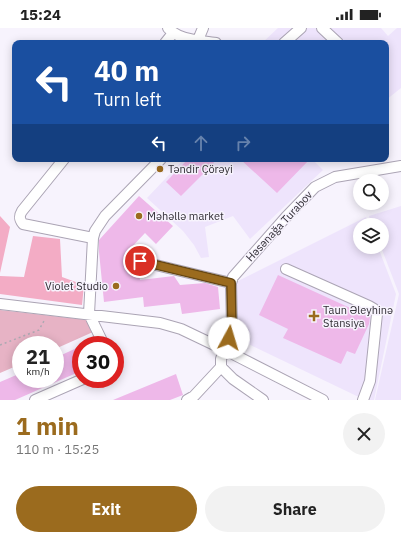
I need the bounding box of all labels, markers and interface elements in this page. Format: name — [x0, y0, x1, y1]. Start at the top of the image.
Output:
text: 15:24 — [20, 5, 61, 24]
text: 40 m — [94, 52, 159, 89]
icon: left — [28, 56, 80, 108]
text: Turn left — [94, 88, 162, 111]
icon: left — [148, 132, 170, 154]
icon: ahead — [190, 132, 212, 154]
icon: right — [232, 132, 254, 154]
place label: Təndir Çörəyi — [168, 162, 233, 176]
marker: Təndir Çörəyi — [155, 164, 165, 174]
map controls — [353, 174, 389, 254]
button: search — [353, 174, 389, 210]
street label: Həsənağa Turabov — [243, 187, 316, 264]
place label: Məhəllə market — [147, 209, 224, 223]
marker: Məhəllə market — [134, 211, 144, 221]
button: layers — [353, 218, 389, 254]
pin — [123, 244, 157, 278]
icon: arrive — [129, 250, 151, 272]
place label: Violet Studio — [45, 279, 108, 293]
marker: Violet Studio — [111, 281, 121, 291]
place label: Taun Əleyhinə Stansiya — [323, 303, 393, 330]
marker: Taun Əleyhinə Stansiya — [308, 310, 320, 322]
position arrow — [208, 317, 250, 359]
speed limit sign: 30 — [72, 336, 124, 388]
text: 21 — [26, 343, 50, 370]
text: km/h — [26, 365, 50, 378]
text: 1 min — [16, 410, 79, 442]
button: close — [343, 413, 385, 455]
text: 110 m · 15:25 — [16, 441, 99, 458]
button: Exit — [16, 486, 197, 532]
button: Share — [205, 486, 385, 532]

